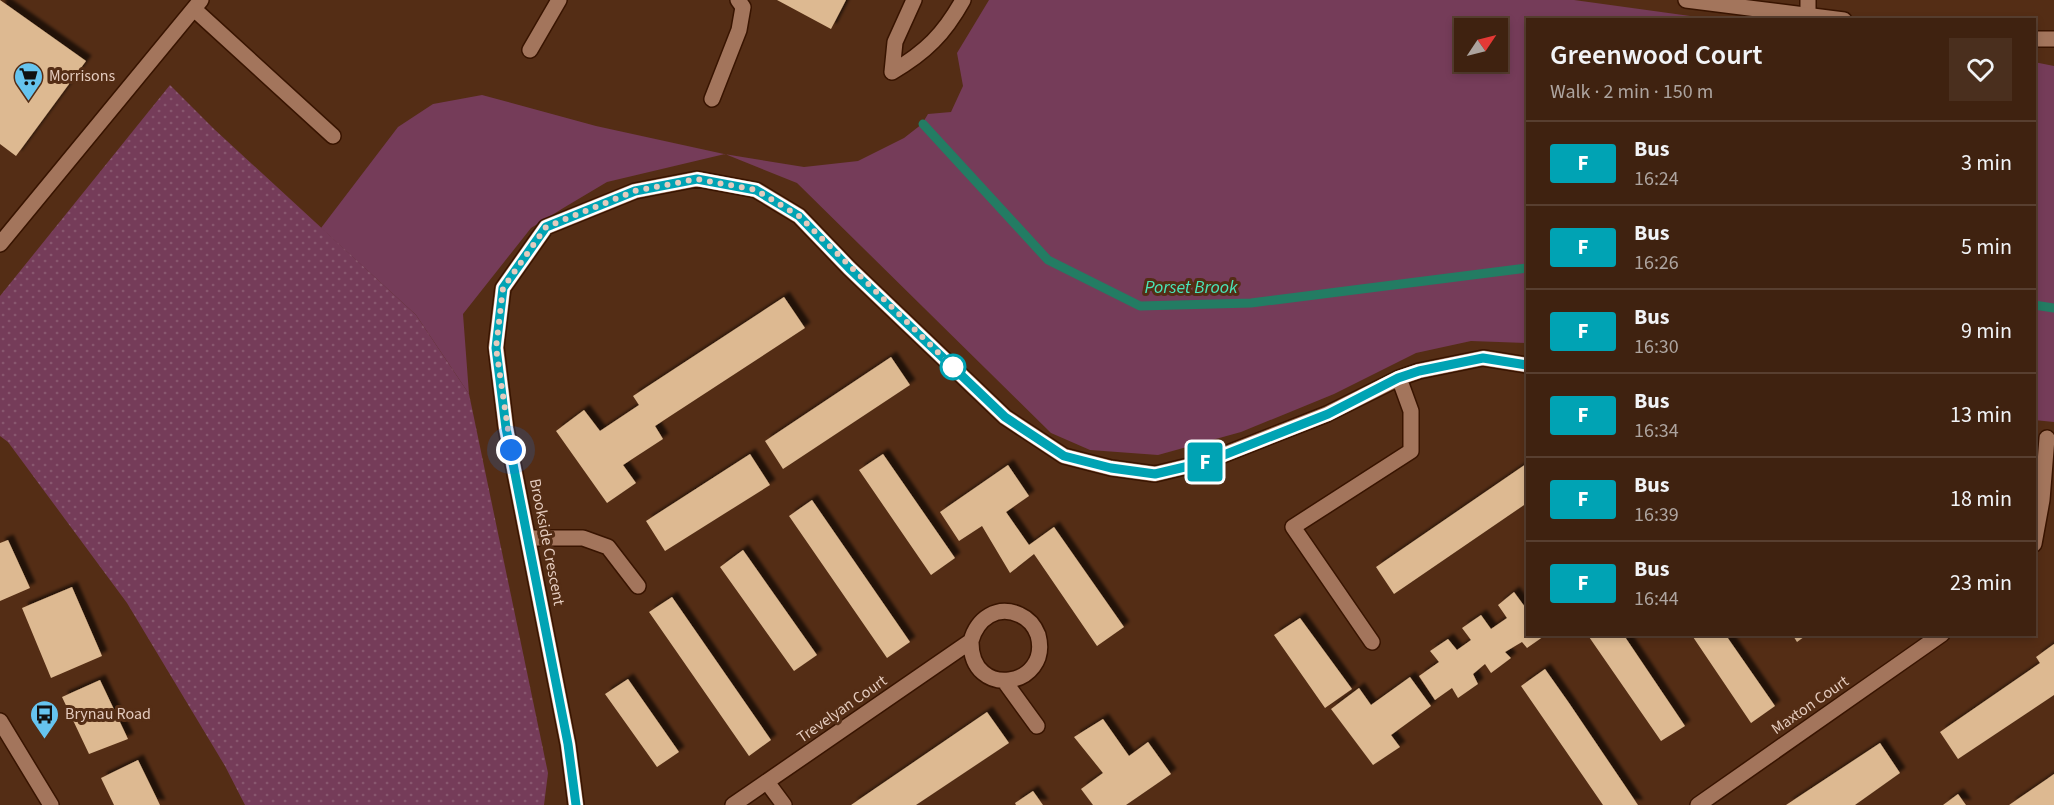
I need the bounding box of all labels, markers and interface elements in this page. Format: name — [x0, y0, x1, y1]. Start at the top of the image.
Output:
north arrow — [1454, 18, 1508, 72]
map controls — [1454, 18, 1508, 72]
text: Greenwood Court — [1550, 35, 1762, 75]
button: heart — [1949, 38, 2012, 101]
supermarket icon: Morrisons — [12, 60, 44, 102]
place label: Morrisons — [49, 65, 115, 87]
text: Walk · 2 min · 150 m — [1550, 78, 1713, 106]
text: Bus — [1634, 133, 1670, 165]
text: 3 min — [1961, 147, 2012, 179]
text: F — [1577, 148, 1589, 178]
text: 16:24 — [1634, 165, 1679, 193]
text: Bus — [1634, 217, 1670, 249]
text: 5 min — [1961, 231, 2012, 263]
text: F — [1577, 232, 1589, 262]
text: 16:26 — [1634, 249, 1679, 277]
water label: Porset Brook — [1144, 275, 1238, 300]
text: Bus — [1634, 301, 1670, 333]
text: 9 min — [1961, 315, 2012, 347]
text: F — [1577, 316, 1589, 346]
text: 16:30 — [1634, 333, 1679, 361]
unlabelled marker — [940, 354, 966, 380]
text: Bus — [1634, 385, 1670, 417]
text: 13 min — [1950, 399, 2012, 431]
text: F — [1577, 400, 1589, 430]
text: 16:34 — [1634, 417, 1679, 445]
your location — [496, 435, 526, 465]
line badge: F — [1186, 442, 1224, 482]
text: F — [1199, 447, 1211, 477]
text: Bus — [1634, 469, 1670, 501]
street label: Brookside Crescent — [524, 477, 570, 608]
text: 18 min — [1950, 483, 2012, 515]
text: F — [1577, 484, 1589, 514]
text: 16:39 — [1634, 501, 1679, 529]
text: Bus — [1634, 553, 1670, 585]
text: 23 min — [1950, 567, 2012, 599]
text: F — [1577, 568, 1589, 598]
text: 16:44 — [1634, 585, 1679, 613]
street label: Trevelyan Court — [793, 669, 892, 748]
street label: Maxton Court — [1767, 670, 1854, 740]
bus stop icon: Brynau Road — [28, 698, 60, 740]
place label: Brynau Road — [65, 703, 151, 725]

